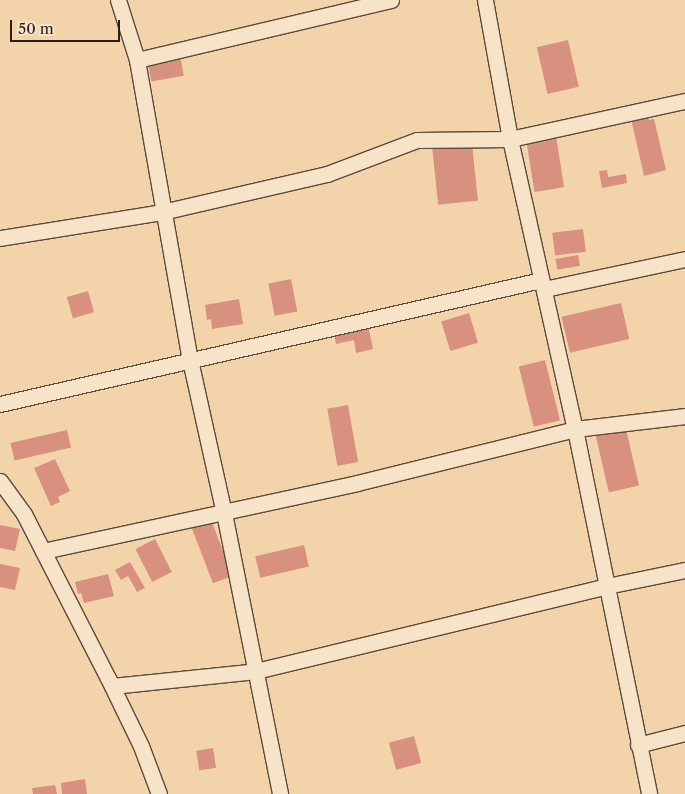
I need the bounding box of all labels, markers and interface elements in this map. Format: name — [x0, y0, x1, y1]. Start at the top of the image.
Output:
scale bar — [12, 10, 122, 42]
text: 50 m — [18, 19, 54, 38]

